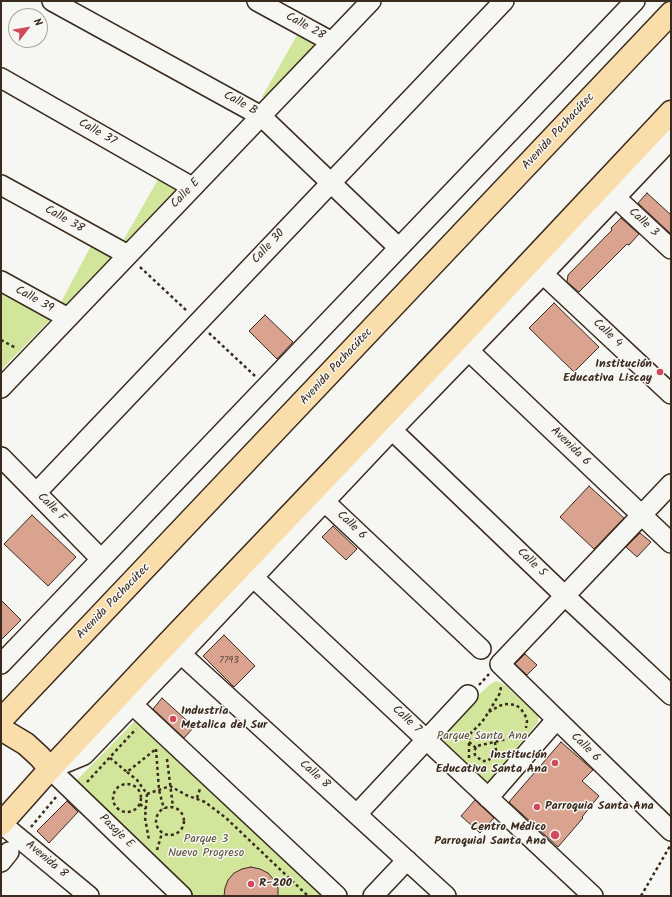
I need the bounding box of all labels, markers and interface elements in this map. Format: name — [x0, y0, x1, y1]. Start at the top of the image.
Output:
north arrow — [8, 8, 48, 48]
street label: Calle 28 — [283, 10, 327, 44]
text: N — [28, 15, 47, 30]
street label: Calle B — [221, 89, 259, 119]
street label: Avenida Pachacútec — [520, 91, 598, 173]
street label: Calle 37 — [76, 116, 118, 150]
street label: Calle E — [168, 176, 204, 212]
street label: Calle 38 — [42, 203, 86, 237]
street label: Calle 3 — [625, 206, 661, 240]
street label: Calle 30 — [249, 227, 289, 267]
street label: Calle 39 — [12, 284, 56, 316]
street label: Calle 4 — [589, 317, 625, 351]
street label: Avenida Pachacútec — [298, 326, 376, 408]
place label: Institución Educativa Liscay — [563, 358, 652, 386]
marker: Institución Educativa Liscay — [655, 367, 665, 377]
street label: Avenida 6 — [547, 424, 593, 470]
street label: Calle F — [33, 490, 69, 526]
street label: Calle 6 — [333, 509, 369, 543]
street label: Calle 5 — [513, 546, 549, 580]
street label: Avenida Pachacútec — [74, 561, 154, 643]
house number: 7793 — [219, 655, 239, 667]
street label: Calle 7 — [388, 703, 424, 737]
place label: Industria Metalica del Sur — [181, 705, 267, 733]
marker: Industria Metalica del Sur — [168, 714, 178, 724]
park label: Parque Santa Ana — [437, 730, 527, 744]
street label: Calle 6 — [567, 730, 603, 766]
place label: Institución Educativa Santa Ana — [436, 749, 547, 777]
street label: Calle 8 — [296, 758, 332, 792]
marker: Institución Educativa Santa Ana — [550, 758, 560, 768]
place label: Parroquia Santa Ana — [545, 800, 654, 814]
marker: Parroquia Santa Ana — [532, 802, 542, 812]
street label: Pasaje E — [95, 812, 137, 852]
place label: Centro Médico Parroquial Santa Ana — [434, 821, 546, 849]
marker: Centro Médico Parroquial Santa Ana — [549, 829, 561, 841]
park label: Parque 3 Nuevo Progreso — [168, 833, 244, 861]
street label: Avenida 8 — [22, 838, 70, 882]
place label: R-200 — [259, 877, 292, 891]
marker: R-200 — [246, 879, 256, 889]

